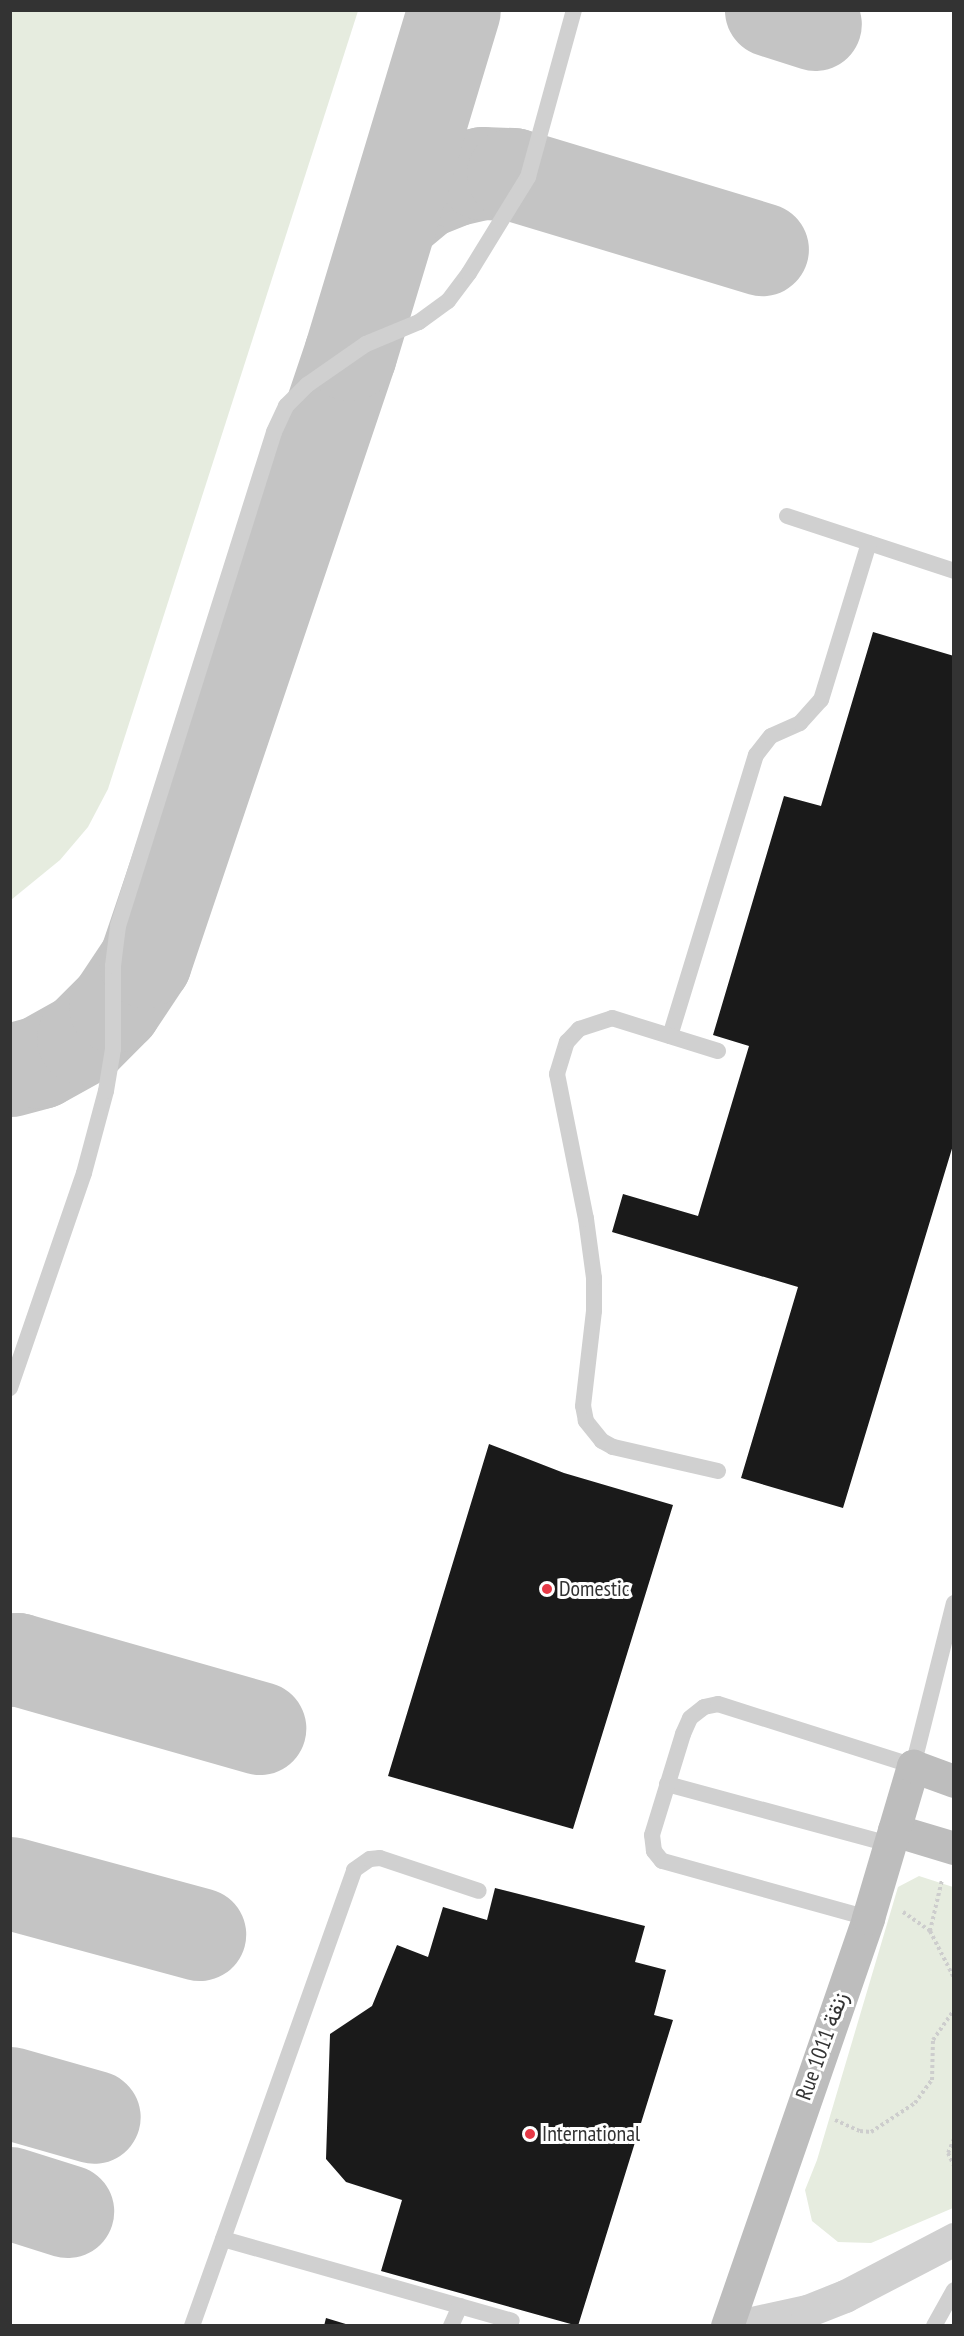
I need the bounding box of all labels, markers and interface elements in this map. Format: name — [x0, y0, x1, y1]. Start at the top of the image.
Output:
place label: Domestic — [559, 1576, 630, 1602]
marker: Domestic — [540, 1582, 554, 1596]
street label: Rue 1011 زنقة — [790, 1988, 854, 2104]
place label: International — [542, 2121, 640, 2147]
marker: International — [523, 2127, 537, 2141]

